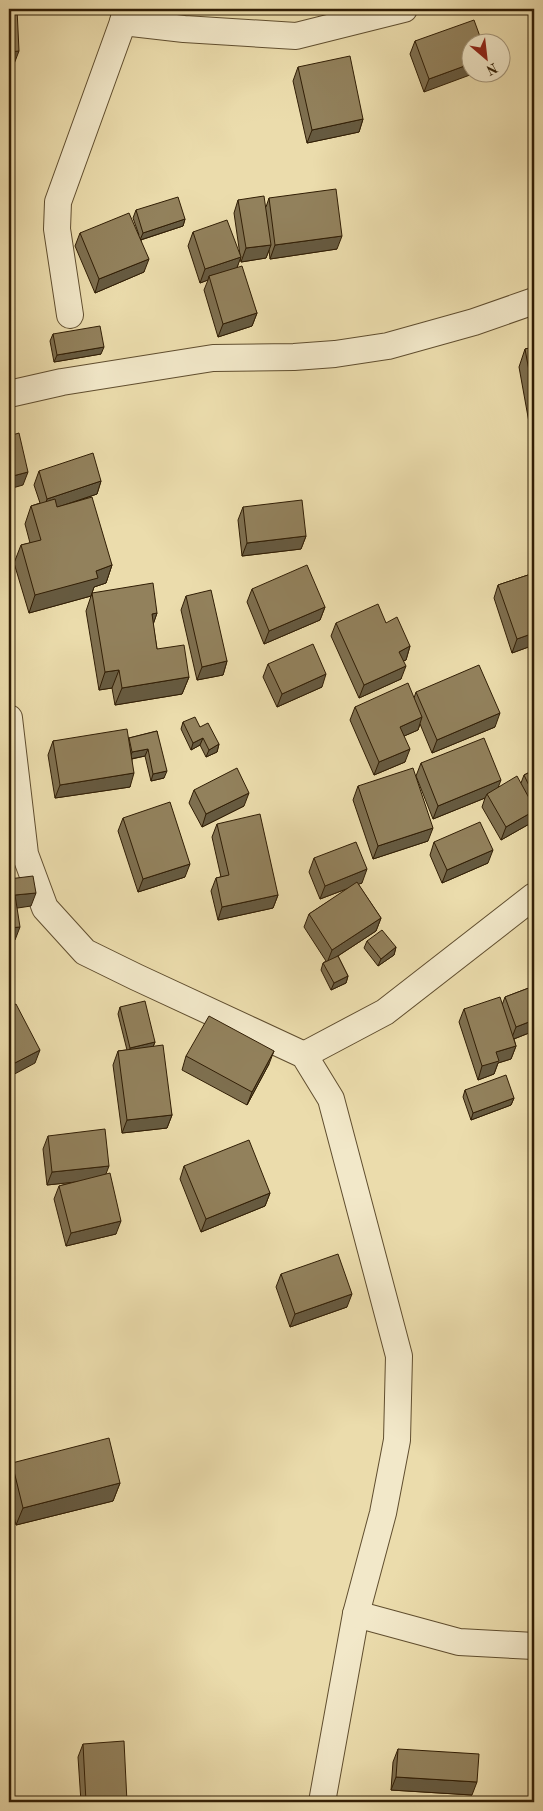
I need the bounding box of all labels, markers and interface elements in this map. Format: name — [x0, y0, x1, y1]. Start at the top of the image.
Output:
north arrow — [460, 32, 510, 82]
text: N — [483, 60, 500, 77]

